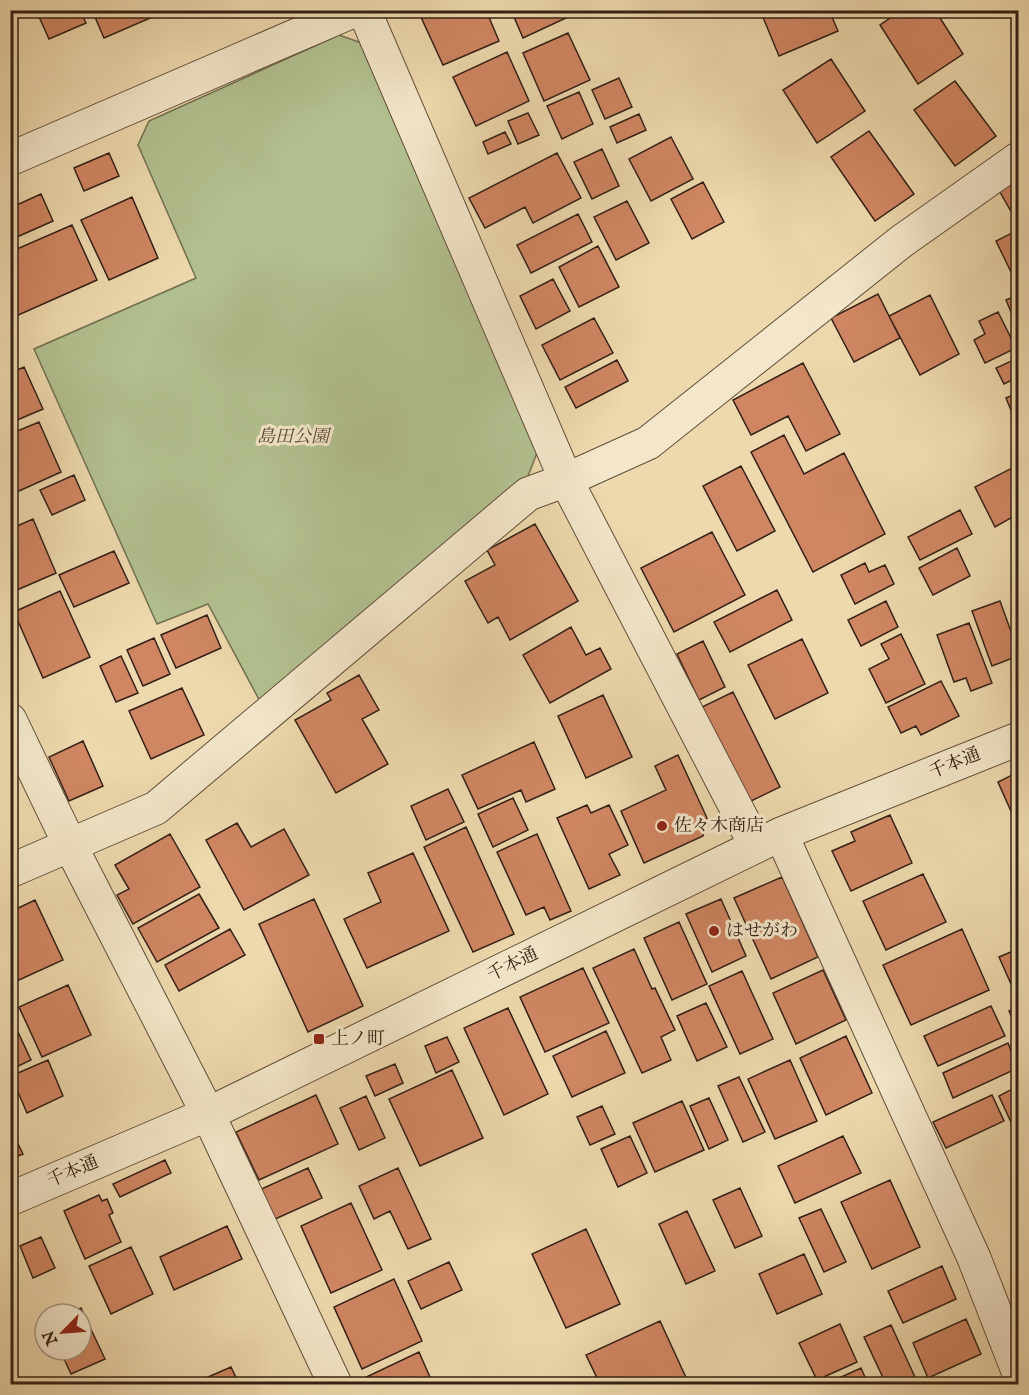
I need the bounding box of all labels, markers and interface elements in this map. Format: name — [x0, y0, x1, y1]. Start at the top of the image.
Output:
park label: 島田公園 — [257, 426, 332, 449]
street label: 千本通 — [926, 743, 984, 785]
place label: 佐々木商店 — [674, 815, 764, 838]
marker: 佐々木商店 — [655, 819, 669, 833]
place label: はせがわ — [726, 920, 798, 943]
marker: はせがわ — [707, 924, 721, 938]
street label: 千本通 — [484, 943, 542, 987]
place label: 上ノ町 — [331, 1028, 385, 1051]
marker: 上ノ町 — [312, 1032, 326, 1046]
street label: 千本通 — [44, 1151, 102, 1193]
north arrow — [33, 1302, 93, 1362]
text: N — [39, 1327, 64, 1349]

